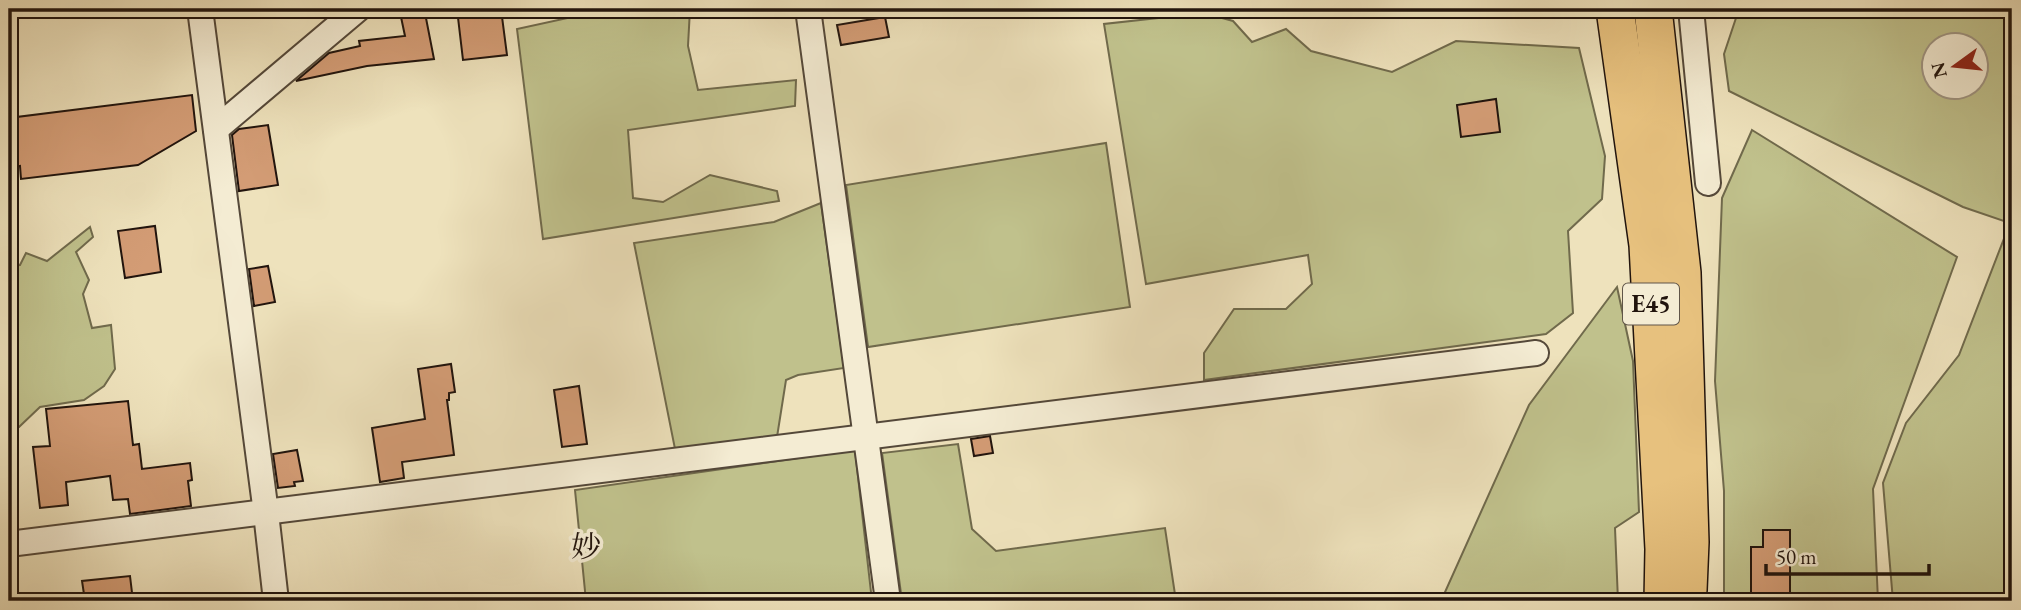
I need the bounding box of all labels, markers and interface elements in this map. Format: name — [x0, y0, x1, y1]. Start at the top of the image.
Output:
north arrow — [1920, 32, 1990, 102]
text: N — [1925, 59, 1953, 81]
road number: E45 — [1623, 284, 1679, 324]
district label: 妙 — [571, 527, 601, 566]
scale bar — [1766, 533, 1928, 577]
text: 50 m — [1776, 543, 1817, 570]

